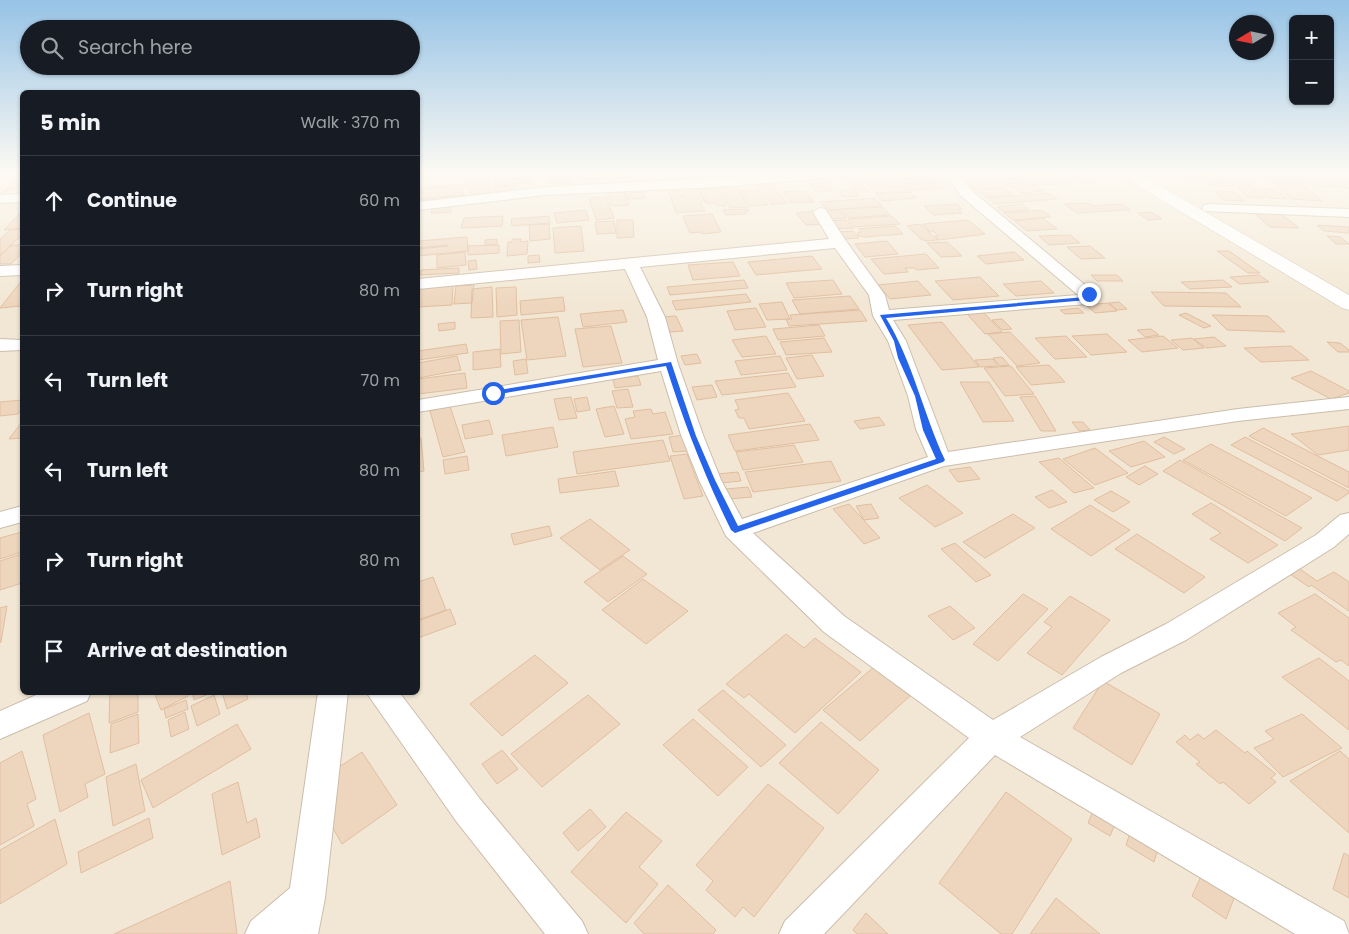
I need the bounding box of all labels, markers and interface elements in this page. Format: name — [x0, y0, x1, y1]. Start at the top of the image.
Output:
north arrow — [1229, 15, 1274, 60]
map controls — [1289, 15, 1334, 105]
button: + — [1289, 15, 1334, 60]
search box — [20, 20, 420, 75]
icon: search — [38, 34, 66, 62]
text: Search here — [78, 34, 192, 61]
button: − — [1289, 60, 1334, 105]
text: 5 min — [40, 108, 101, 137]
text: Walk · 370 m — [300, 111, 400, 134]
icon: ahead — [40, 187, 68, 215]
text: Continue — [87, 187, 177, 214]
text: 60 m — [359, 189, 400, 212]
icon: right — [40, 277, 68, 305]
text: Turn right — [87, 277, 183, 304]
text: 80 m — [359, 279, 400, 302]
route end — [1078, 283, 1101, 306]
icon: left — [40, 367, 68, 395]
text: Turn left — [87, 367, 168, 394]
text: 70 m — [360, 369, 400, 392]
route start — [482, 382, 505, 405]
icon: left — [40, 457, 68, 485]
text: Turn left — [87, 457, 168, 484]
text: 80 m — [359, 459, 400, 482]
icon: right — [40, 547, 68, 575]
text: Turn right — [87, 547, 183, 574]
text: 80 m — [359, 549, 400, 572]
icon: arrive — [40, 637, 68, 665]
text: Arrive at destination — [87, 637, 288, 664]

